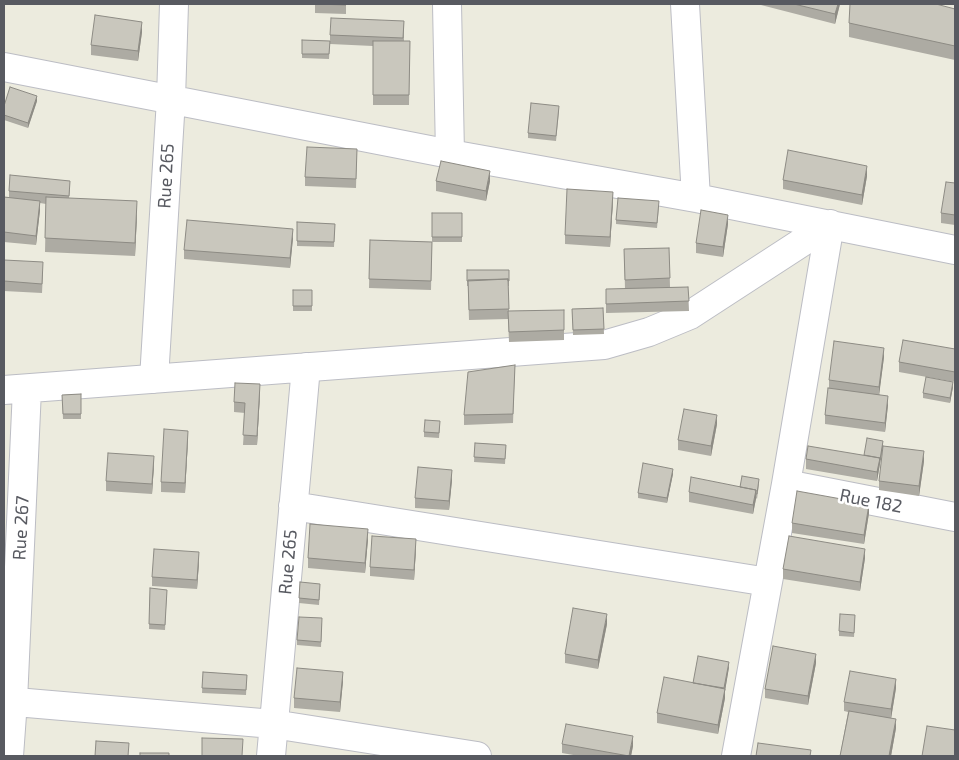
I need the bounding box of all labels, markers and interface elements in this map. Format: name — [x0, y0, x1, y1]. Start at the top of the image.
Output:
street label: Rue 265 — [154, 143, 178, 209]
street label: Rue 182 — [838, 484, 904, 518]
street label: Rue 267 — [9, 495, 33, 561]
street label: Rue 265 — [274, 529, 302, 595]

